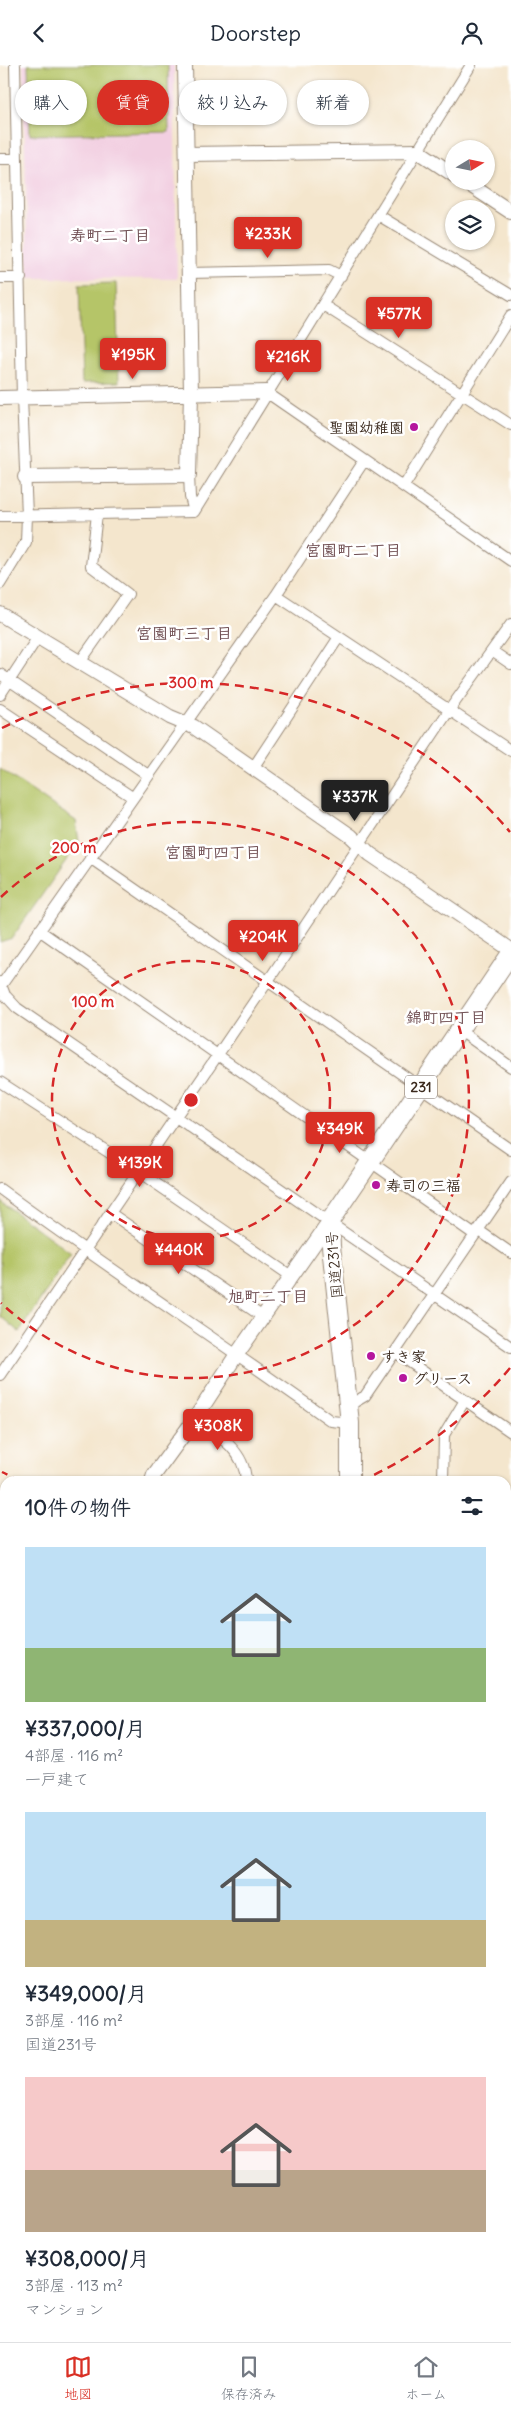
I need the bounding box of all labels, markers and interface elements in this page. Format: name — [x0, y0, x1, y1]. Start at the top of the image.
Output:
icon: back — [25, 19, 53, 47]
text: Doorstep — [210, 19, 301, 47]
icon: person — [458, 19, 486, 47]
chip: 購入 — [15, 80, 87, 125]
chip: 賃貸 — [97, 80, 169, 125]
chip: 絞り込み — [179, 80, 287, 125]
chip: 新着 — [297, 80, 369, 125]
north arrow — [445, 140, 495, 190]
map controls — [445, 140, 495, 250]
button: layers — [445, 200, 495, 250]
pin: ¥233K — [233, 217, 303, 259]
text: ¥233K — [245, 223, 291, 243]
district label: 寿町二丁目 — [70, 225, 150, 245]
pin: ¥577K — [364, 297, 434, 339]
text: ¥577K — [377, 303, 421, 323]
pin: ¥195K — [98, 337, 168, 380]
pin: ¥216K — [253, 339, 323, 382]
text: ¥195K — [111, 344, 155, 364]
text: ¥216K — [266, 346, 310, 366]
place label: 聖園幼稚園 — [329, 418, 404, 437]
marker: 聖園幼稚園 — [408, 421, 420, 433]
district label: 宮園町二丁目 — [305, 540, 401, 560]
district label: 宮園町三丁目 — [136, 623, 232, 643]
text: 300 m — [169, 673, 214, 692]
pin: ¥337K — [320, 779, 390, 822]
text: ¥337K — [332, 786, 378, 806]
text: 200 m — [52, 838, 96, 857]
district label: 宮園町四丁目 — [165, 842, 261, 862]
pin: ¥204K — [228, 919, 298, 962]
text: ¥204K — [239, 926, 287, 946]
text: 100 m — [72, 992, 114, 1011]
district label: 錦町四丁目 — [406, 1007, 486, 1027]
road number: 231 — [405, 1075, 437, 1099]
centre of rings — [182, 1091, 200, 1109]
pin: ¥349K — [305, 1111, 375, 1154]
text: ¥349K — [317, 1118, 363, 1138]
pin: ¥139K — [105, 1145, 175, 1188]
text: ¥139K — [118, 1152, 162, 1172]
place label: 寿司の三福 — [386, 1176, 461, 1195]
marker: 寿司の三福 — [370, 1179, 382, 1191]
street label: 国道231号 — [322, 1231, 346, 1299]
pin: ¥440K — [144, 1233, 214, 1275]
text: ¥440K — [155, 1239, 203, 1259]
district label: 旭町二丁目 — [228, 1286, 308, 1306]
place label: すき家 — [381, 1347, 426, 1366]
marker: すき家 — [365, 1350, 377, 1362]
place label: グリース — [413, 1369, 472, 1388]
marker: グリース — [397, 1372, 409, 1384]
pin: ¥308K — [183, 1409, 253, 1451]
text: ¥308K — [194, 1415, 242, 1435]
icon: filters — [458, 1492, 486, 1520]
text: 10件の物件 — [25, 1494, 131, 1521]
icon: home — [211, 1580, 301, 1670]
text: ¥337,000/月 — [25, 1715, 146, 1742]
text: 4部屋 · 116 m² — [25, 1745, 123, 1765]
text: 一戸建て — [25, 1769, 89, 1789]
icon: home — [211, 1845, 301, 1935]
text: ¥349,000/月 — [25, 1980, 147, 2007]
text: 3部屋 · 116 m² — [25, 2010, 123, 2030]
text: 国道231号 — [25, 2034, 97, 2054]
icon: home — [211, 2110, 301, 2200]
text: ¥308,000/月 — [25, 2245, 149, 2272]
text: 3部屋 · 113 m² — [25, 2275, 123, 2295]
text: マンション — [25, 2299, 104, 2319]
tab: 地図 — [64, 2353, 92, 2403]
tab: 保存済み — [221, 2353, 277, 2403]
tab: ホーム — [405, 2353, 447, 2403]

